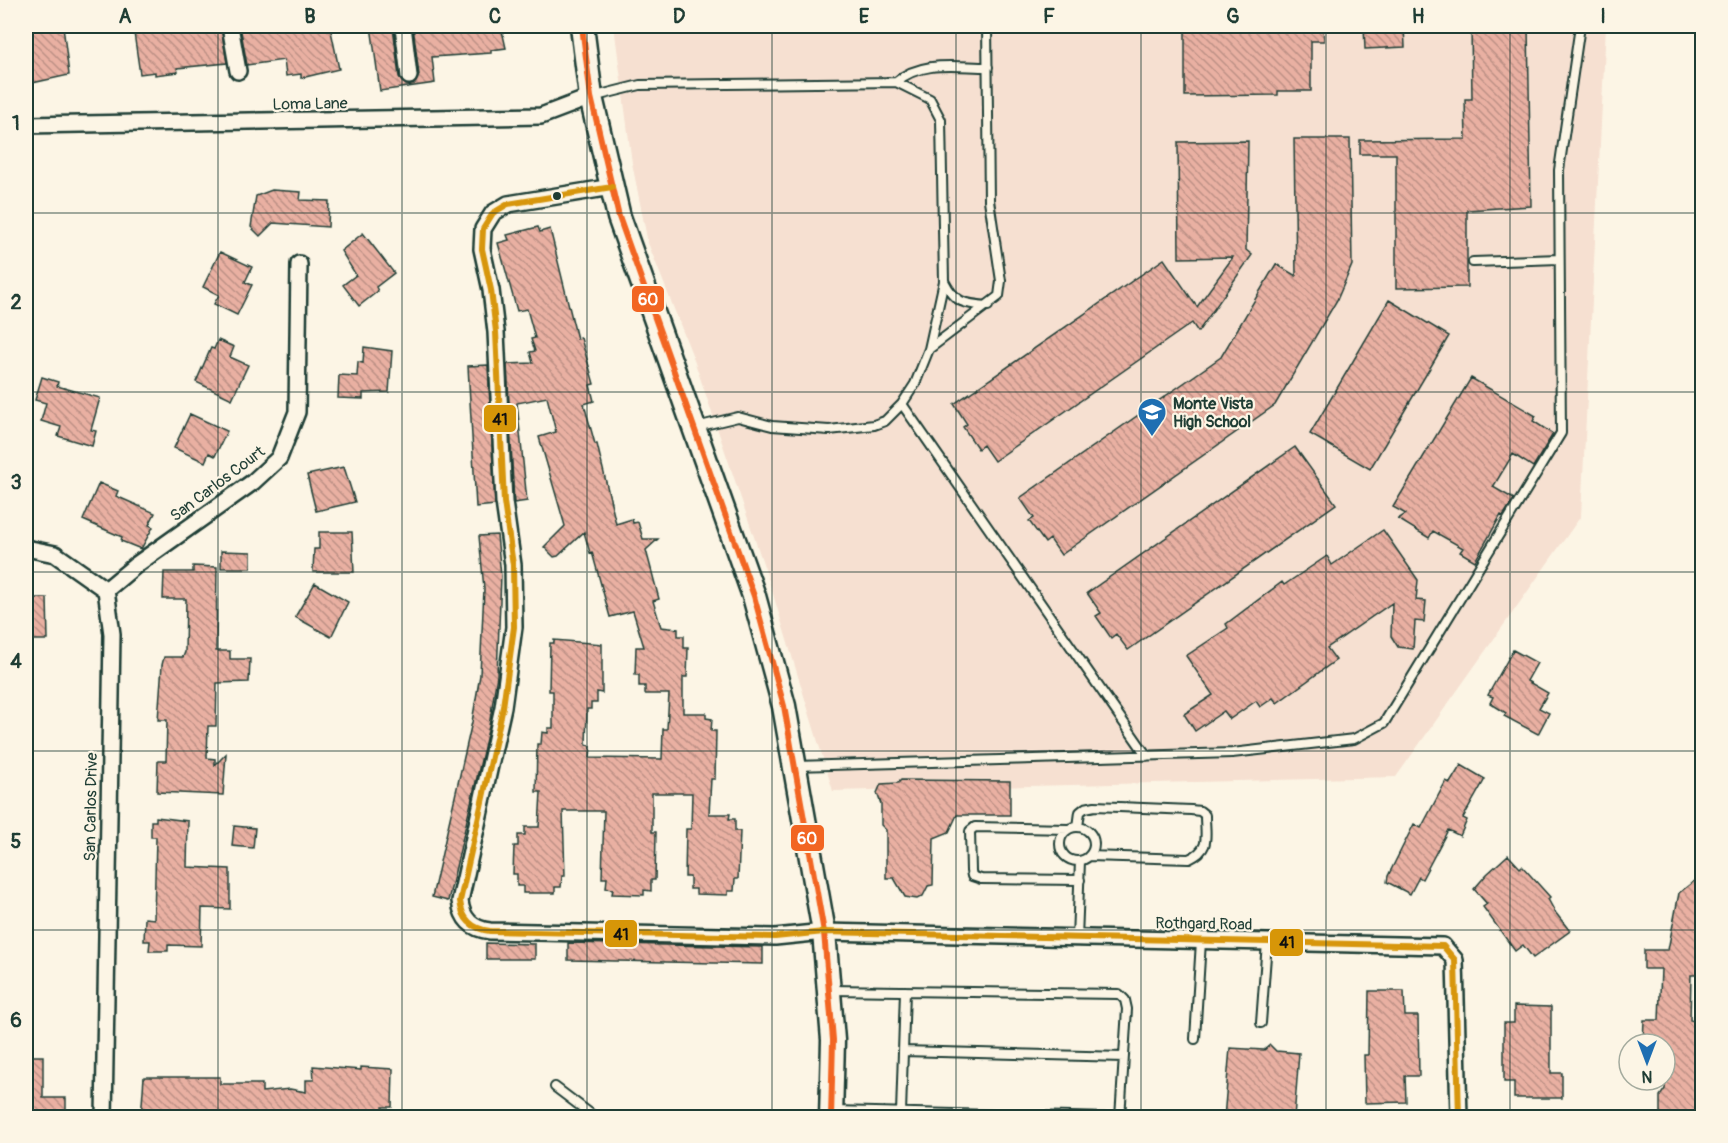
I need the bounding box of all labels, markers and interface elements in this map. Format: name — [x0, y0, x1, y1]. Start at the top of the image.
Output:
text: A — [119, 4, 132, 29]
text: B — [304, 4, 316, 29]
text: C — [489, 4, 501, 29]
text: D — [673, 4, 686, 29]
text: E — [859, 4, 870, 29]
text: F — [1043, 4, 1055, 29]
text: G — [1226, 4, 1240, 29]
text: H — [1412, 4, 1425, 29]
text: I — [1600, 4, 1606, 29]
street label: Loma Lane — [272, 93, 348, 115]
text: 1 — [12, 111, 20, 136]
unlabelled marker — [551, 190, 563, 202]
line badge: 60 — [631, 285, 665, 313]
text: 2 — [10, 290, 22, 315]
text: 60 — [638, 290, 658, 310]
place label: Monte Vista High School — [1173, 394, 1254, 432]
school or university icon: Monte Vista High School — [1136, 396, 1168, 438]
line badge: 41 — [483, 404, 517, 433]
text: 41 — [492, 410, 508, 430]
street label: San Carlos Court — [166, 441, 269, 526]
text: 3 — [10, 470, 22, 495]
text: 4 — [10, 649, 22, 674]
street label: San Carlos Drive — [80, 752, 102, 862]
line badge: 60 — [790, 824, 825, 852]
text: 5 — [11, 829, 22, 854]
text: 60 — [797, 829, 817, 849]
street label: Rothgard Road — [1155, 913, 1253, 935]
line badge: 41 — [604, 919, 638, 948]
text: 41 — [613, 925, 629, 945]
line badge: 41 — [1269, 928, 1304, 957]
text: 41 — [1279, 933, 1295, 953]
text: 6 — [10, 1008, 22, 1033]
north arrow — [1617, 1032, 1677, 1092]
text: N — [1641, 1066, 1652, 1086]

